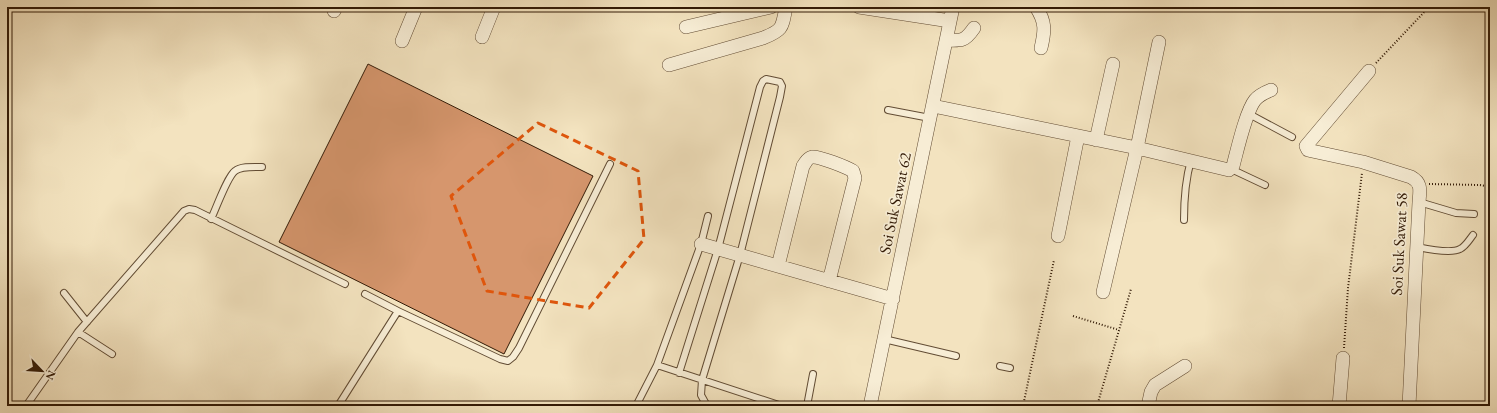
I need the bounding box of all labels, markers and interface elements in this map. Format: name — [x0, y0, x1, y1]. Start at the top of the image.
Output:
street label: Soi Suk Sawat 62 — [874, 150, 916, 256]
street label: Soi Suk Sawat 58 — [1386, 192, 1412, 296]
north arrow — [22, 351, 62, 391]
text: N — [43, 368, 59, 382]

